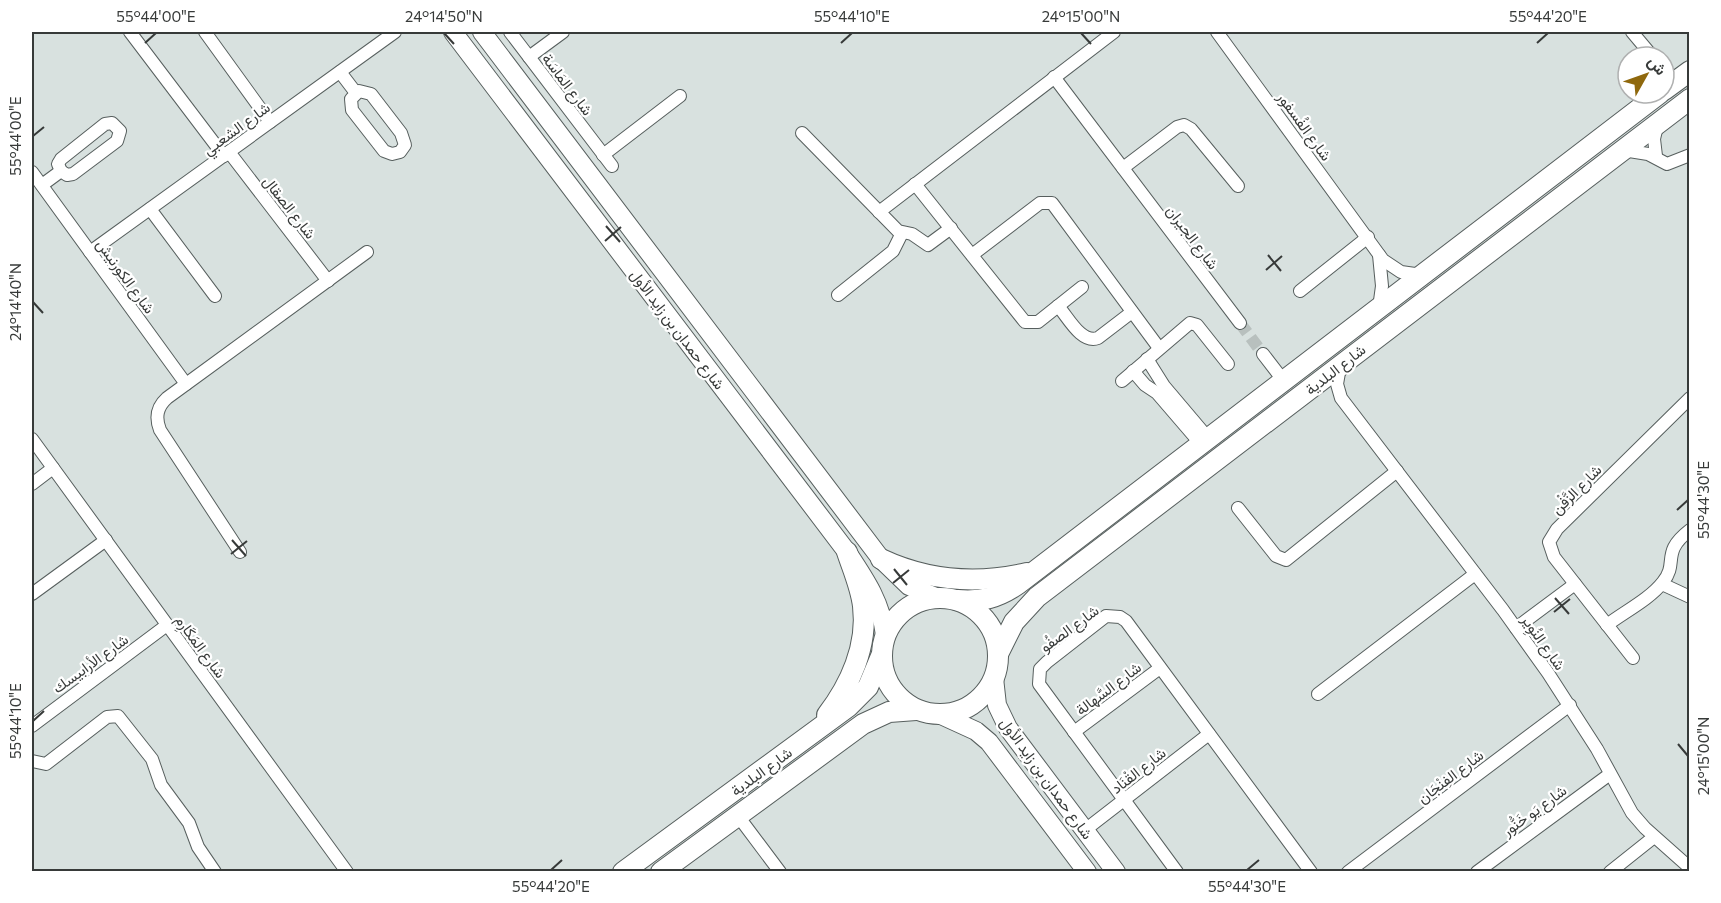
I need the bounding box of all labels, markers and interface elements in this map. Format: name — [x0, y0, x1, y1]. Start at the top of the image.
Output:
text: 55°44'00"E — [116, 7, 196, 25]
text: 24°14'50"N — [405, 7, 483, 25]
text: 55°44'10"E — [814, 7, 890, 25]
text: 24°15'00"N — [1042, 7, 1120, 25]
text: 55°44'20"E — [1509, 7, 1587, 25]
north arrow — [1616, 45, 1676, 105]
street label: شارع المَاسَة — [536, 49, 597, 120]
text: ش — [1644, 52, 1671, 79]
street label: شارع الفُسفور — [1271, 87, 1336, 166]
text: 55°44'00"E — [6, 96, 24, 176]
street label: شارع الشعبي — [199, 98, 276, 162]
street label: شارع الصقال — [258, 172, 320, 244]
street label: شارع الجيران — [1161, 201, 1223, 274]
street label: شارع الكورنيش — [91, 235, 159, 319]
text: 24°14'40"N — [6, 263, 24, 341]
street label: شارع حمدان بن زايد الأول — [625, 265, 729, 395]
street label: شارع البلدية — [1301, 340, 1371, 400]
street label: شارع الزَّفْن — [1547, 460, 1607, 520]
text: 55°44'30"E — [1694, 461, 1712, 539]
street label: شارع الصفُو — [1036, 601, 1104, 658]
street label: شارع النُوِير — [1515, 610, 1570, 675]
street label: شارع المَكَارِم — [169, 611, 230, 683]
street label: شارع الأرابيسك — [49, 630, 133, 699]
street label: شارع السَّهالة — [1072, 658, 1146, 721]
text: 55°44'10"E — [6, 683, 24, 759]
street label: شارع حمدان بن زايد الأول — [994, 714, 1097, 844]
text: 24°15'00"N — [1694, 717, 1712, 795]
street label: شارع البلدية — [727, 743, 797, 802]
street label: شارع القْنَاد — [1107, 743, 1171, 799]
street label: شارع الفِنْجَان — [1414, 745, 1488, 809]
street label: شارع يَو خَنُّور — [1497, 780, 1572, 842]
text: 55°44'20"E — [512, 877, 590, 895]
text: 55°44'30"E — [1208, 877, 1286, 895]

